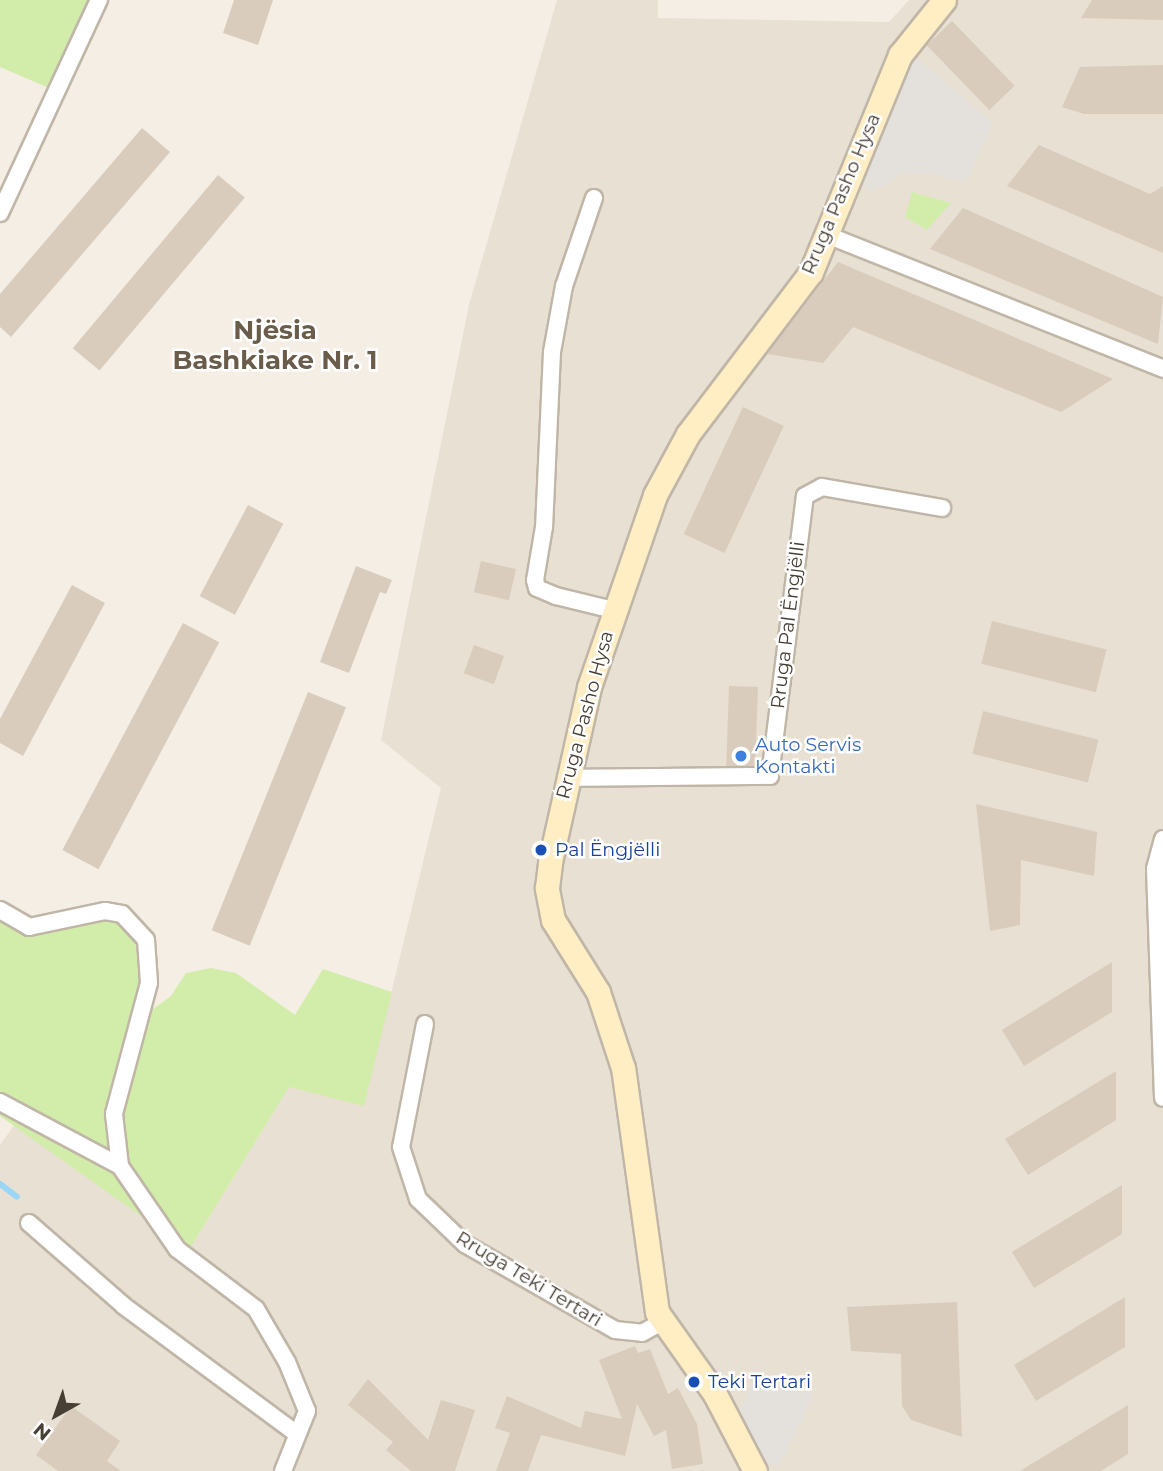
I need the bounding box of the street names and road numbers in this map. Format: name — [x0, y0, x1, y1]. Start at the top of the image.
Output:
street label: Rruga Pasho Hysa — [797, 110, 885, 278]
street label: Rruga Pal Ëngjëlli — [766, 540, 810, 710]
street label: Rruga Pasho Hysa — [552, 628, 618, 802]
street label: Rruga Teki Tertari — [452, 1226, 606, 1332]

